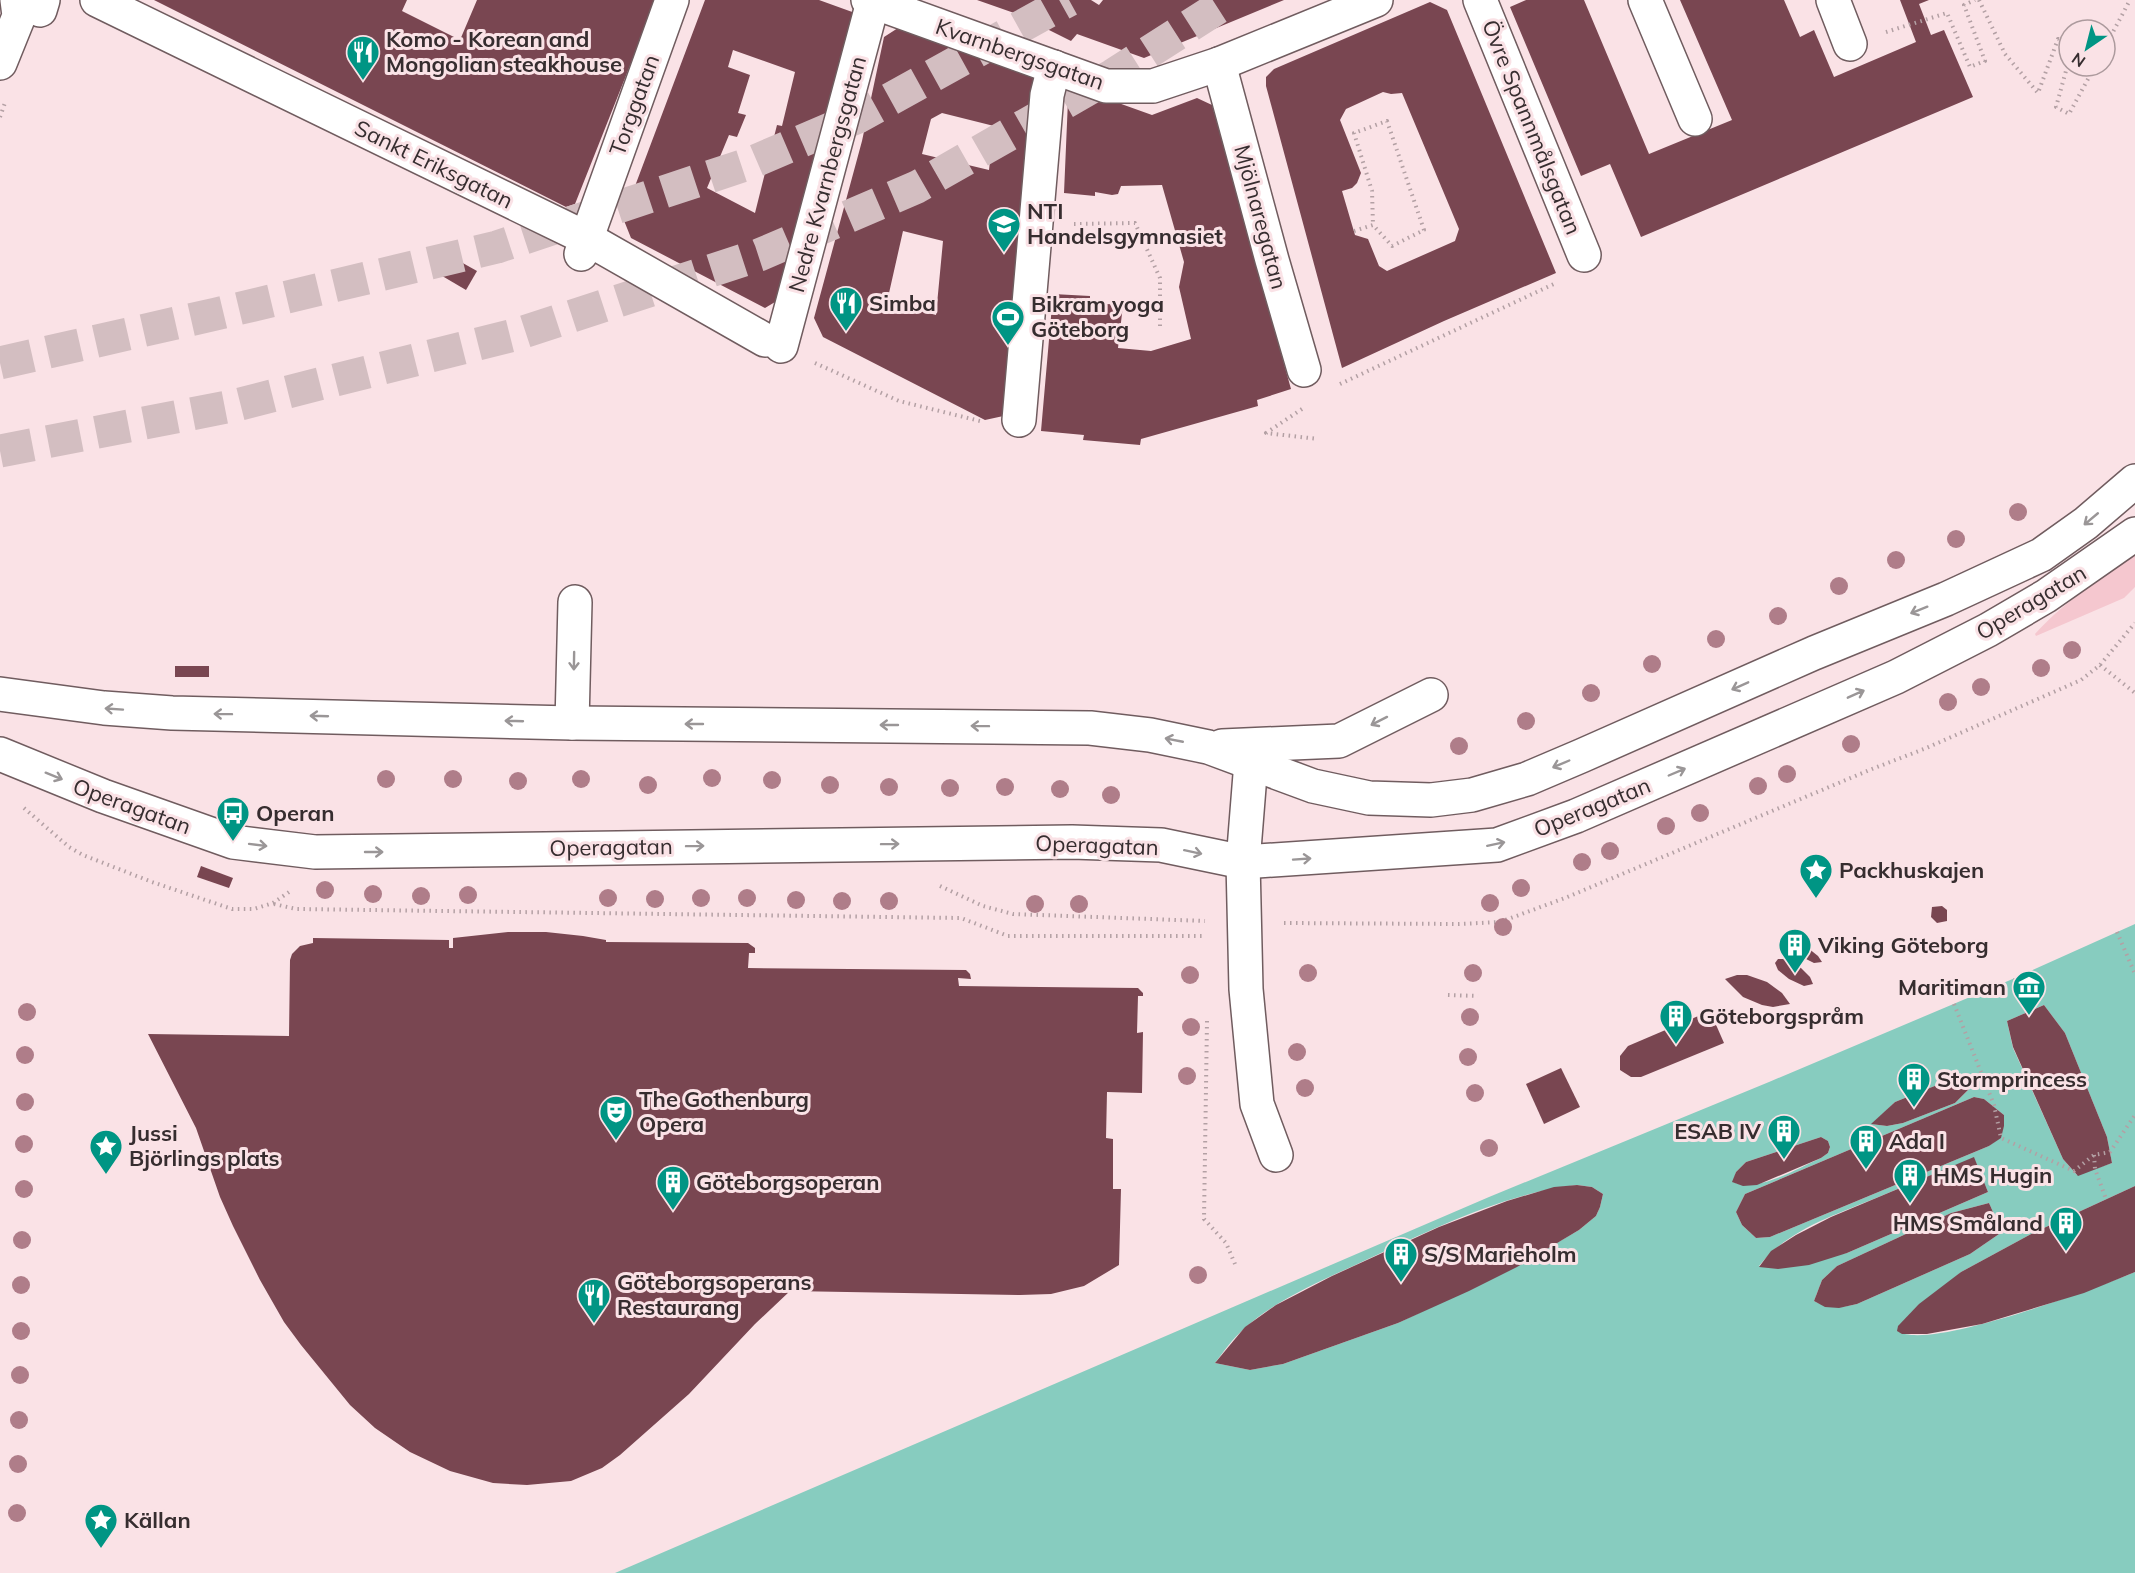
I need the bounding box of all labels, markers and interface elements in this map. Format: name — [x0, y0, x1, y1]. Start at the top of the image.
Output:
street label: Kvarnbergsgatan — [932, 12, 1108, 96]
street label: Övre Spannmålsgatan — [1476, 16, 1588, 238]
north arrow — [2057, 18, 2117, 78]
place label: Komo - Korean and Mongolian steakhouse — [386, 25, 622, 78]
restaurant icon: Komo - Korean and Mongolian steakhouse — [345, 34, 381, 81]
text: N — [2068, 49, 2089, 72]
street label: Torggatan — [603, 51, 665, 159]
street label: Nedre Kvarnbergsgatan — [782, 53, 872, 295]
street label: Sankt Eriksgatan — [350, 114, 518, 214]
street label: Mjölnaregatan — [1228, 142, 1294, 292]
place label: NTI Handelsgymnasiet — [1027, 197, 1223, 250]
school or university icon: NTI Handelsgymnasiet — [986, 206, 1022, 253]
restaurant icon: Simba — [828, 285, 864, 332]
place label: Simba — [869, 289, 936, 317]
place label: Bikram yoga Göteborg — [1031, 290, 1164, 343]
sports icon: Bikram yoga Göteborg — [990, 299, 1026, 346]
one-way arrow — [2084, 512, 2099, 526]
street label: Operagatan — [1971, 558, 2091, 646]
one-way arrow — [1910, 605, 1929, 616]
one-way arrow — [569, 650, 580, 670]
one-way arrow — [1731, 681, 1749, 693]
one-way arrow — [1846, 688, 1864, 700]
one-way arrow — [105, 703, 125, 714]
one-way arrow — [213, 708, 233, 719]
one-way arrow — [309, 710, 329, 721]
one-way arrow — [504, 715, 524, 727]
one-way arrow — [1371, 715, 1388, 727]
one-way arrow — [685, 718, 705, 729]
one-way arrow — [880, 719, 900, 731]
one-way arrow — [971, 720, 991, 732]
one-way arrow — [1165, 734, 1185, 745]
one-way arrow — [1552, 760, 1570, 771]
one-way arrow — [1667, 766, 1686, 777]
one-way arrow — [44, 771, 63, 782]
street label: Operagatan — [1530, 771, 1654, 843]
street label: Operagatan — [69, 772, 195, 840]
bus stop icon: Operan — [215, 795, 251, 842]
place label: Operan — [256, 799, 334, 827]
street label: Operagatan — [1035, 829, 1159, 861]
street label: Operagatan — [549, 832, 673, 862]
one-way arrow — [879, 838, 899, 850]
one-way arrow — [1486, 838, 1505, 849]
one-way arrow — [248, 840, 268, 851]
one-way arrow — [684, 840, 704, 852]
one-way arrow — [363, 846, 383, 858]
one-way arrow — [1183, 847, 1202, 858]
place icon: Packhuskajen — [1798, 852, 1834, 899]
one-way arrow — [1291, 853, 1311, 864]
place label: Packhuskajen — [1839, 856, 1984, 884]
building icon: Viking Göteborg — [1777, 927, 1813, 974]
place label: Viking Göteborg — [1817, 931, 1989, 959]
museum icon: Maritiman — [2011, 969, 2047, 1016]
place label: Maritiman — [1898, 973, 2006, 1001]
building icon: Göteborgspråm — [1658, 998, 1694, 1045]
place label: Göteborgspråm — [1699, 1002, 1864, 1030]
building icon: Stormprincess — [1896, 1061, 1932, 1108]
place label: Stormprincess — [1937, 1065, 2087, 1093]
place label: The Gothenburg Opera — [639, 1085, 809, 1138]
theatre icon: The Gothenburg Opera — [598, 1094, 634, 1141]
building icon: ESAB IV — [1766, 1113, 1802, 1160]
place label: ESAB IV — [1674, 1117, 1762, 1145]
place label: Jussi Björlings plats — [129, 1119, 279, 1172]
building icon: Ada I — [1848, 1123, 1884, 1170]
place label: Ada I — [1889, 1127, 1945, 1155]
place icon: Jussi Björlings plats — [88, 1128, 124, 1175]
building icon: HMS Hugin — [1892, 1157, 1928, 1204]
place label: HMS Hugin — [1933, 1161, 2052, 1189]
building icon: Göteborgsoperan — [655, 1164, 691, 1211]
place label: Göteborgsoperan — [696, 1168, 879, 1196]
building icon: HMS Småland — [2048, 1205, 2084, 1252]
place label: HMS Småland — [1893, 1209, 2043, 1237]
building icon: S/S Marieholm — [1383, 1236, 1419, 1283]
place label: S/S Marieholm — [1424, 1240, 1577, 1268]
place label: Göteborgsoperans Restaurang — [617, 1268, 812, 1321]
restaurant icon: Göteborgsoperans Restaurang — [576, 1277, 612, 1324]
place icon: Källan — [83, 1502, 119, 1549]
place label: Källan — [124, 1506, 191, 1534]

